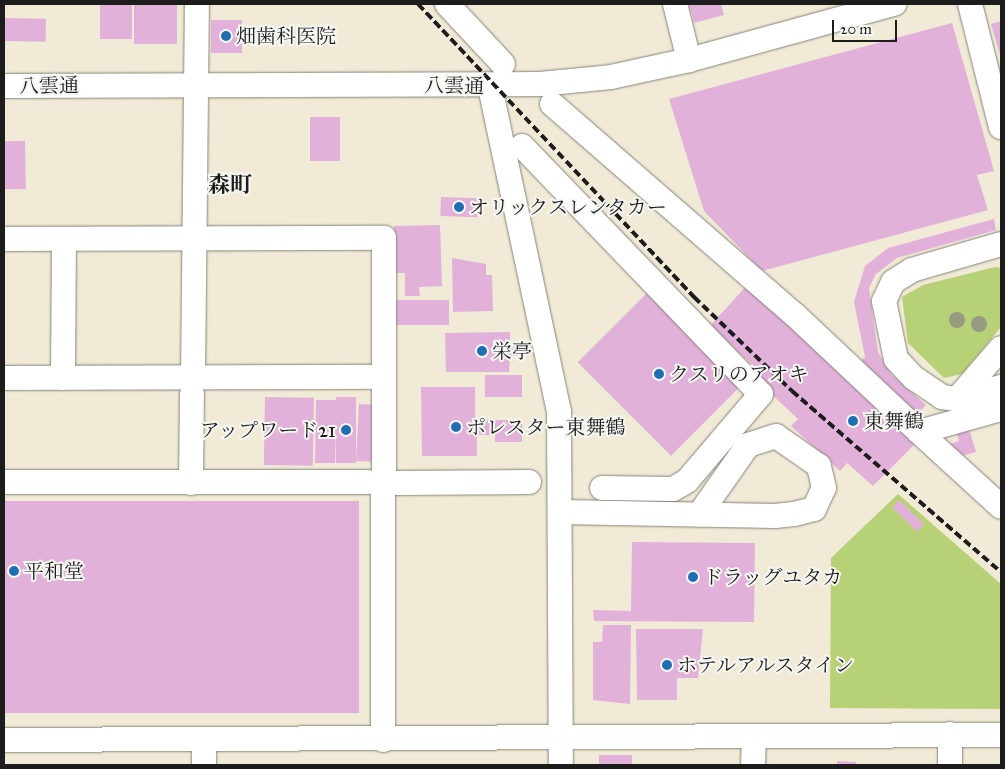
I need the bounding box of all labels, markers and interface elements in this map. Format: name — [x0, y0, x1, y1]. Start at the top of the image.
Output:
scale bar — [835, 10, 900, 42]
text: 20 m — [840, 20, 872, 38]
place label: 畑歯科医院 — [236, 24, 336, 48]
marker: 畑歯科医院 — [220, 30, 232, 42]
street label: 八雲通 — [19, 73, 79, 99]
street label: 八雲通 — [424, 73, 484, 99]
district label: 森町 — [208, 172, 252, 198]
place label: オリックスレンタカー — [469, 195, 669, 219]
marker: オリックスレンタカー — [453, 201, 465, 213]
place label: 栄亭 — [492, 339, 532, 363]
marker: 栄亭 — [476, 345, 488, 357]
place label: クスリのアオキ — [669, 362, 809, 386]
marker: クスリのアオキ — [653, 368, 665, 380]
place label: 東舞鶴 — [864, 409, 924, 433]
marker: 東舞鶴 — [846, 414, 860, 428]
place label: ポレスター東舞鶴 — [466, 415, 626, 439]
place label: アップワード21 — [198, 418, 336, 442]
marker: ポレスター東舞鶴 — [450, 421, 462, 433]
marker: アップワード21 — [340, 424, 352, 436]
place label: 平和堂 — [24, 559, 84, 583]
marker: 平和堂 — [8, 565, 20, 577]
place label: ドラッグユタカ — [703, 565, 843, 589]
marker: ドラッグユタカ — [687, 571, 699, 583]
place label: ホテルアルスタイン — [677, 653, 857, 677]
marker: ホテルアルスタイン — [661, 659, 673, 671]

